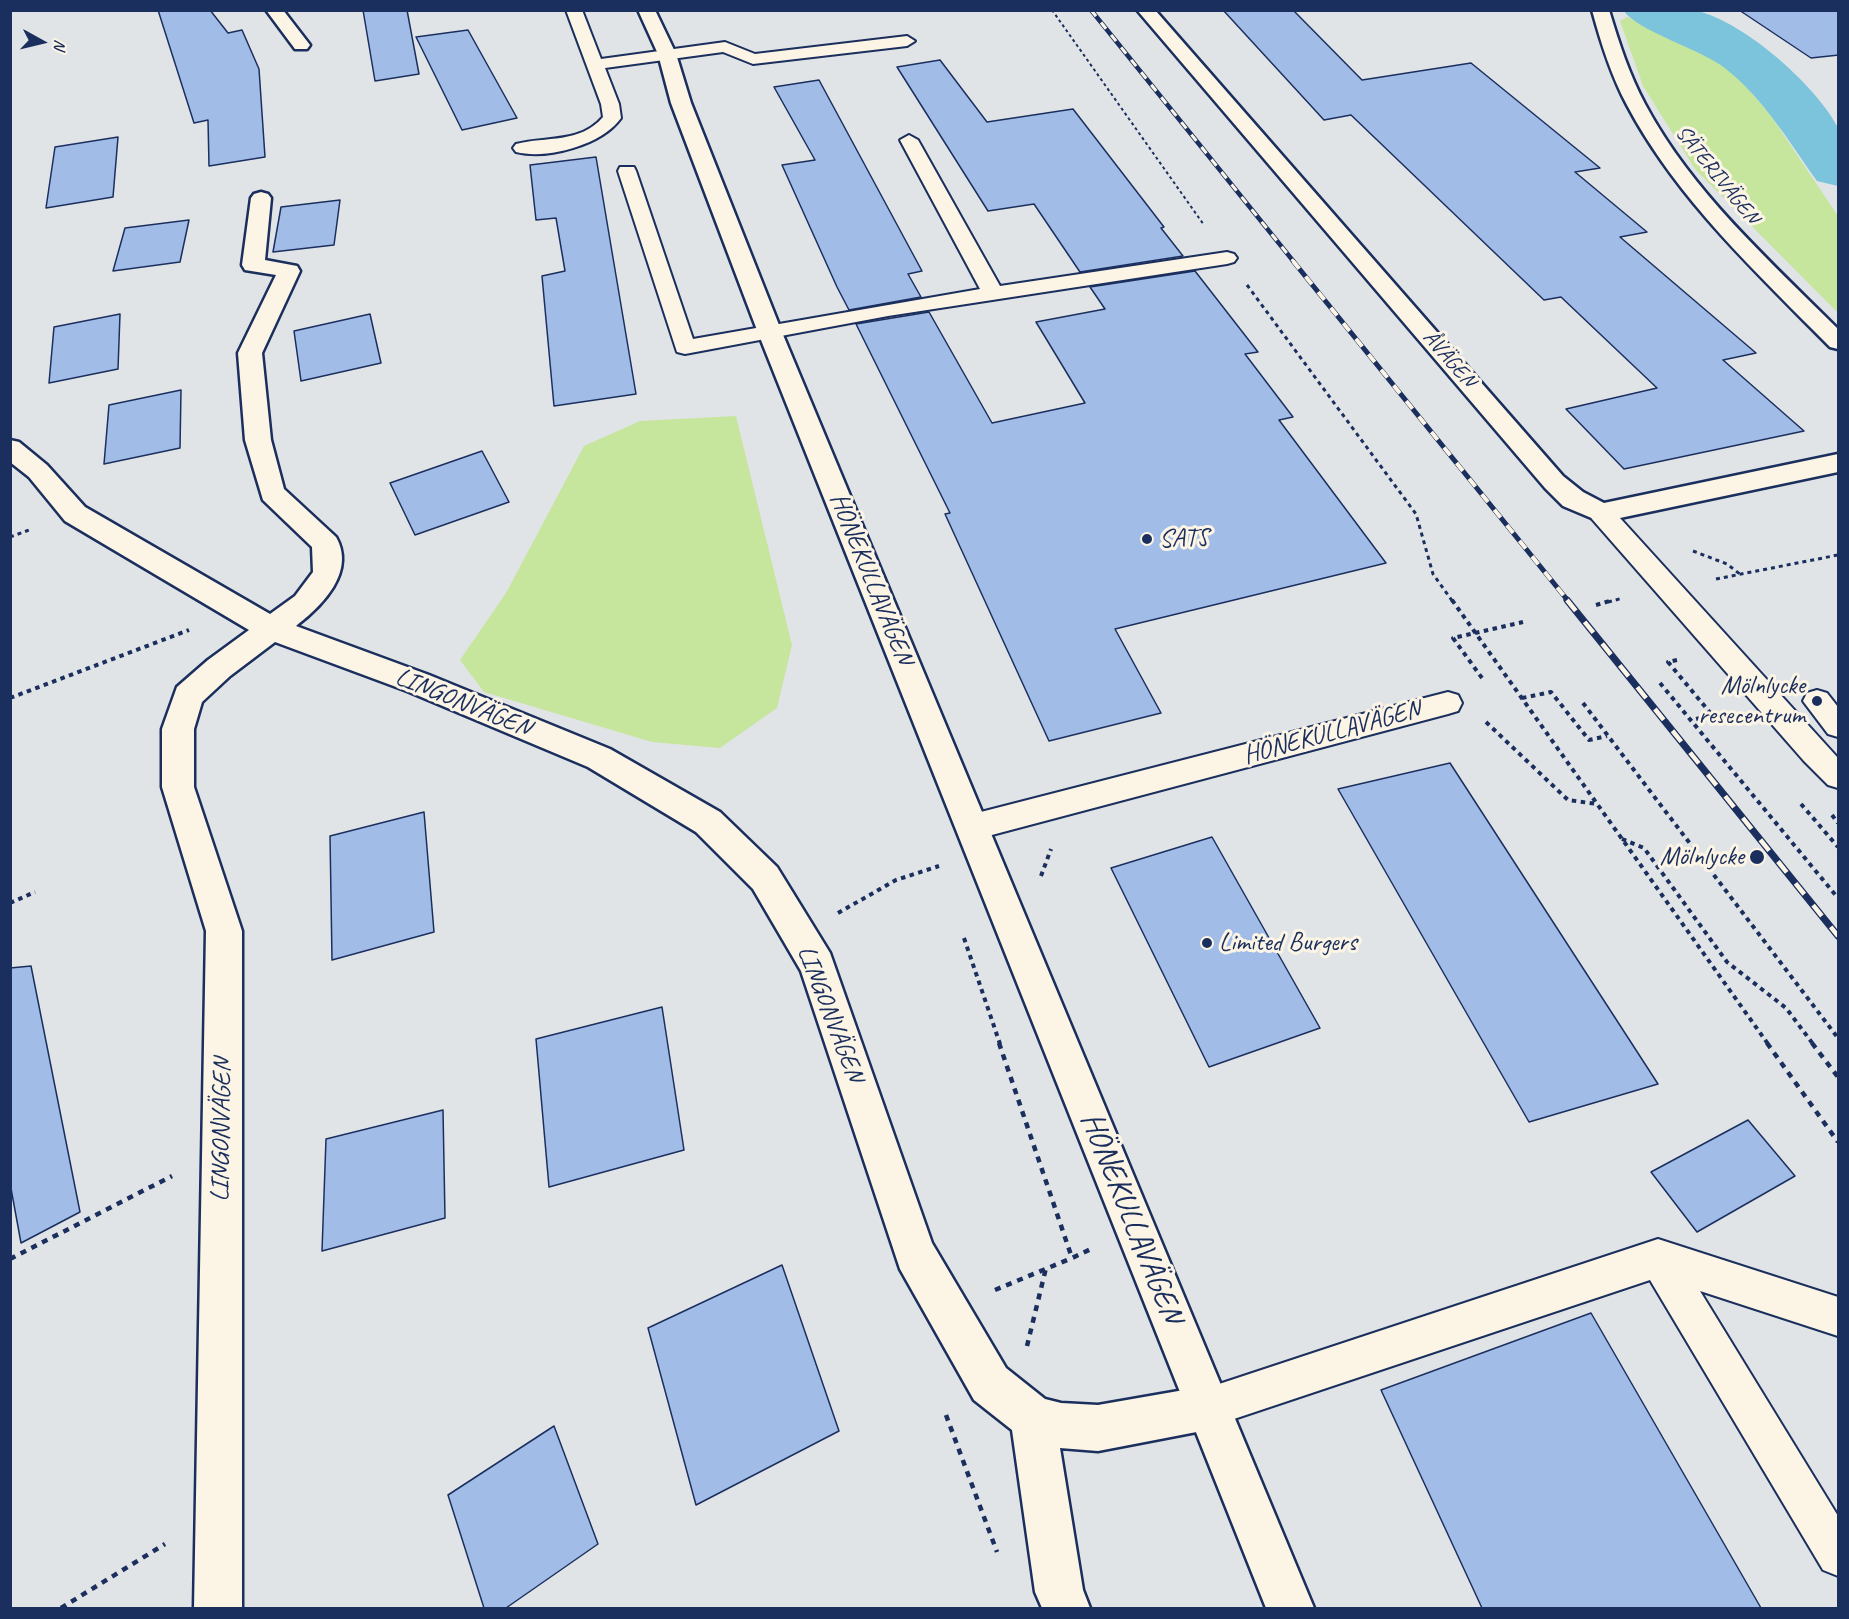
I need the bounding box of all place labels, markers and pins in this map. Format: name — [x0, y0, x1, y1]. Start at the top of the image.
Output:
place label: SATS — [1159, 523, 1208, 555]
marker: SATS — [1140, 532, 1154, 546]
place label: Mölnlycke resecentrum — [1698, 670, 1805, 732]
marker: Mölnlycke resecentrum — [1810, 694, 1824, 708]
place label: Mölnlycke — [1660, 841, 1744, 873]
marker: Mölnlycke — [1748, 848, 1766, 866]
place label: Limited Burgers — [1219, 927, 1357, 959]
marker: Limited Burgers — [1200, 936, 1214, 950]

